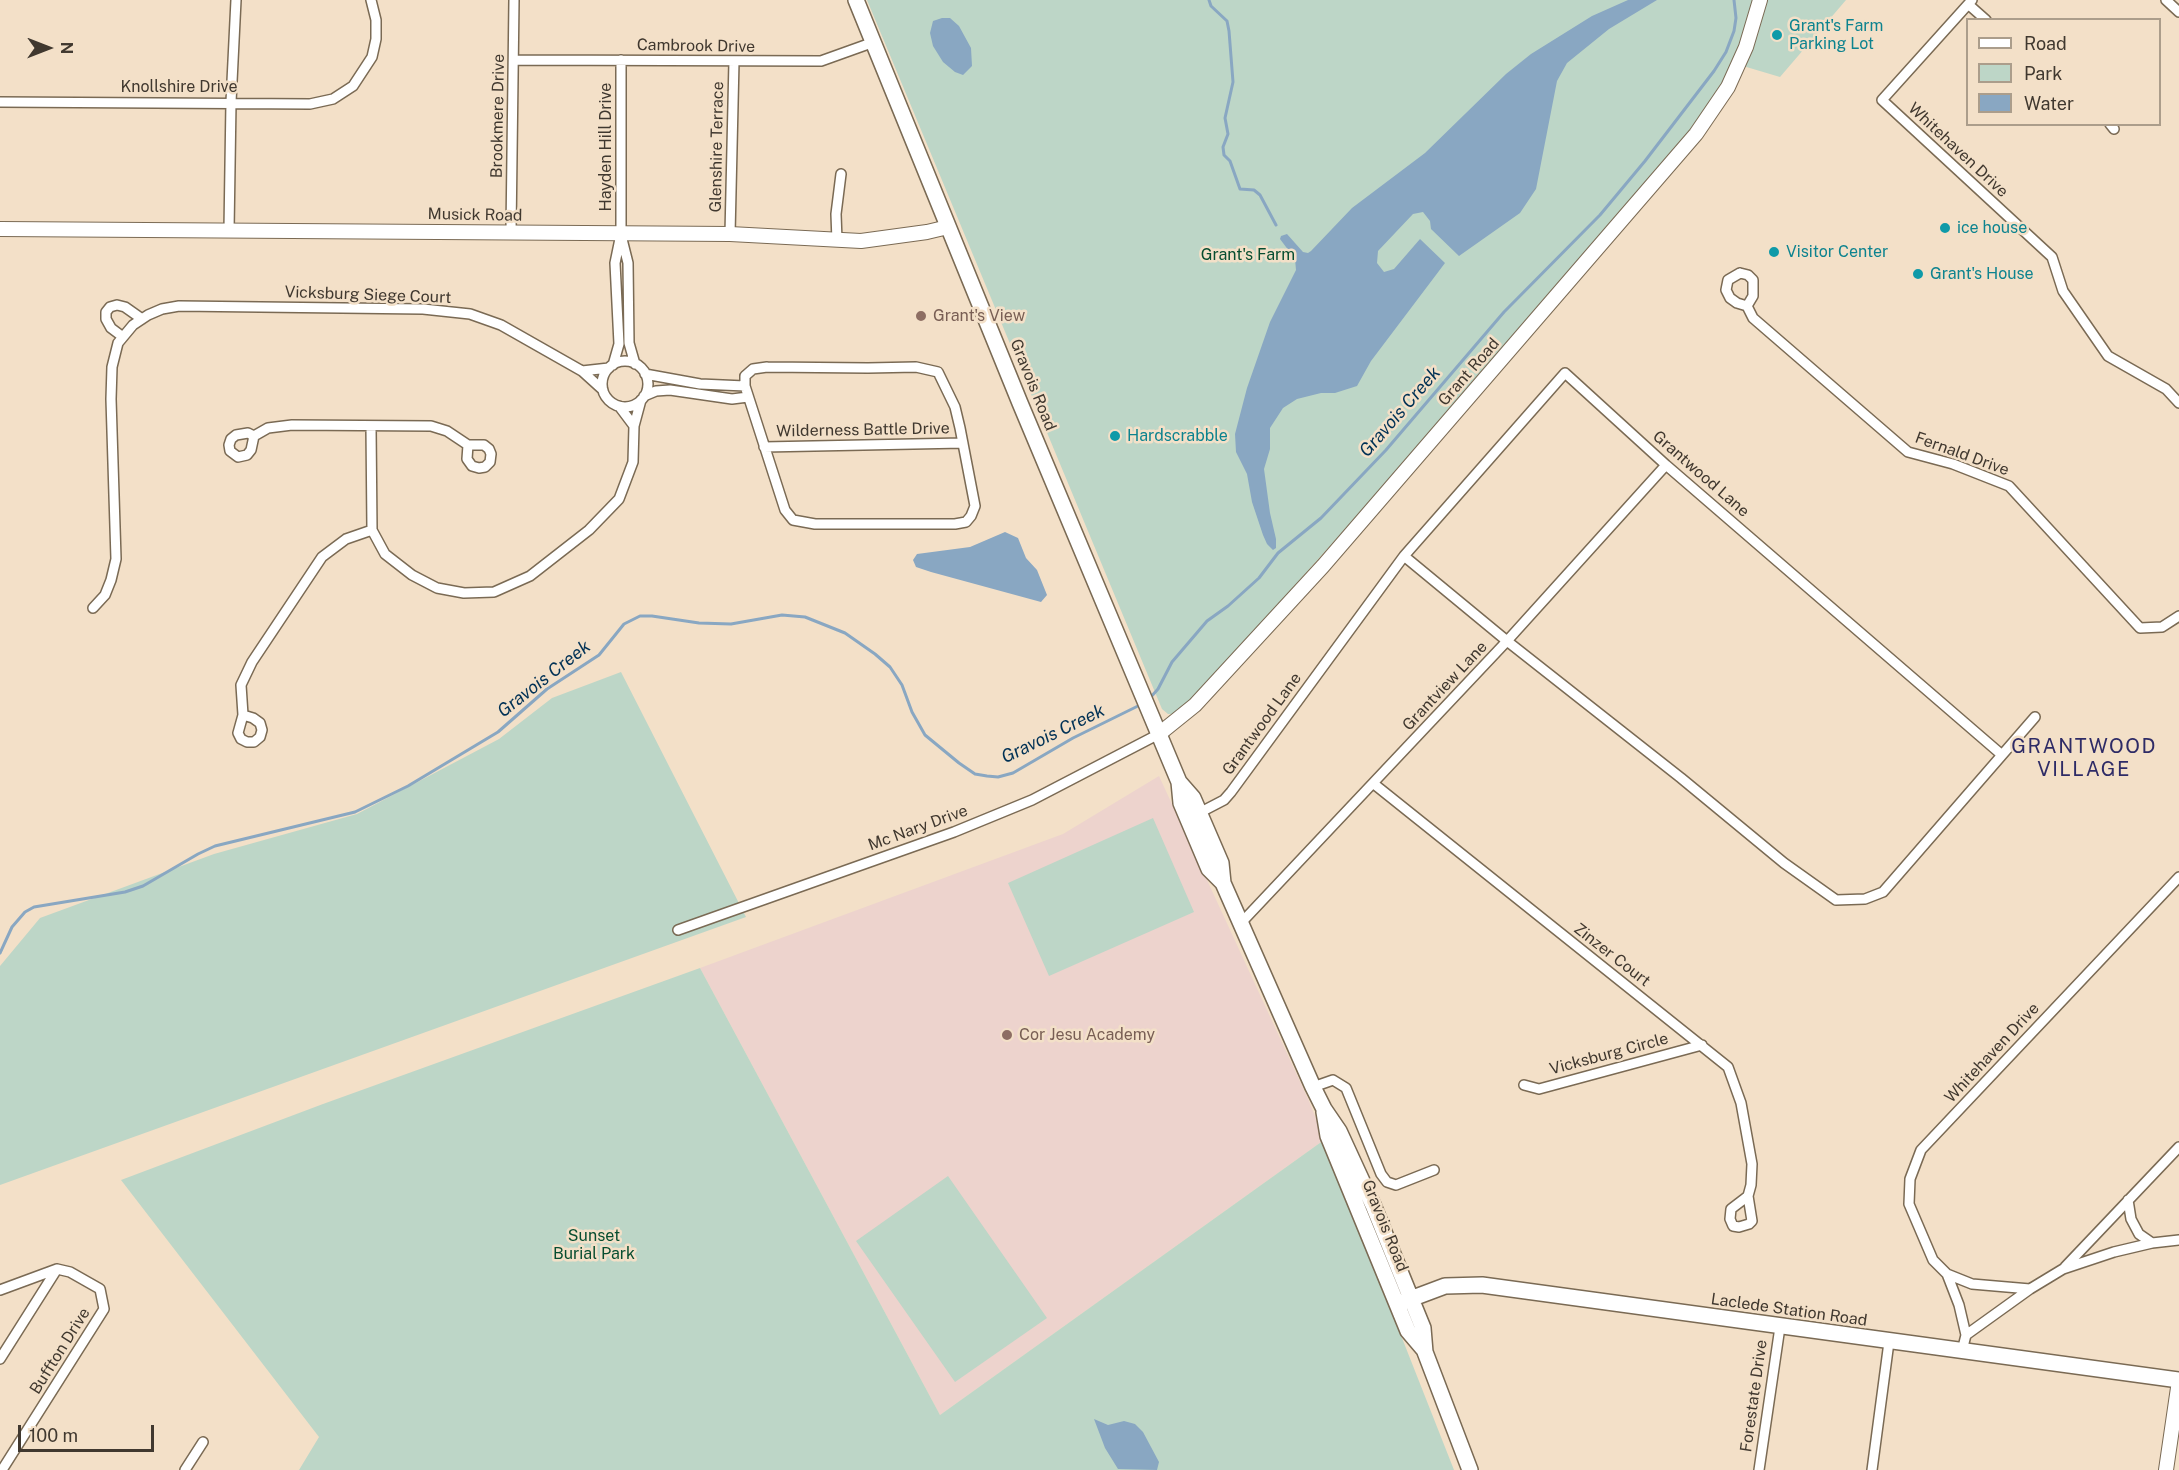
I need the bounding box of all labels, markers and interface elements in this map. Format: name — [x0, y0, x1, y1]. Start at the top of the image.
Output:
place label: Grant's Farm Parking Lot — [1789, 16, 1883, 54]
north arrow — [18, 18, 78, 78]
legend — [1966, 18, 2161, 126]
marker: Grant's Farm Parking Lot — [1770, 28, 1784, 42]
text: Road — [2024, 33, 2067, 54]
street label: Cambrook Drive — [637, 35, 755, 57]
text: N — [57, 42, 76, 54]
street label: Brookmere Drive — [487, 54, 509, 178]
text: Park — [2024, 63, 2062, 84]
street label: Knollshire Drive — [120, 77, 238, 97]
street label: Glenshire Terrace — [706, 81, 728, 213]
street label: Hayden Hill Drive — [596, 83, 616, 211]
text: Water — [2024, 93, 2074, 114]
street label: Whitehaven Drive — [1904, 99, 2012, 201]
street label: Musick Road — [427, 205, 523, 225]
place label: ice house — [1957, 218, 2027, 238]
marker: ice house — [1938, 221, 1952, 235]
place label: Visitor Center — [1786, 242, 1888, 262]
park label: Grant's Farm — [1201, 245, 1295, 265]
marker: Visitor Center — [1767, 245, 1781, 259]
place label: Grant's House — [1930, 264, 2034, 284]
marker: Grant's House — [1911, 267, 1925, 281]
street label: Vicksburg Siege Court — [284, 282, 452, 308]
place label: Grant's View — [933, 306, 1025, 326]
marker: Grant's View — [914, 309, 928, 323]
street label: Grant Road — [1434, 334, 1504, 410]
street label: Gravois Road — [1006, 336, 1060, 434]
water label: Gravois Creek — [1355, 363, 1445, 461]
street label: Wilderness Battle Drive — [776, 419, 950, 441]
place label: Hardscrabble — [1127, 426, 1228, 446]
street label: Grantwood Lane — [1649, 427, 1753, 521]
street label: Fernald Drive — [1912, 428, 2012, 480]
marker: Hardscrabble — [1108, 429, 1122, 443]
water label: Gravois Creek — [493, 636, 595, 722]
street label: Grantview Lane — [1399, 637, 1491, 735]
street label: Grantwood Lane — [1218, 669, 1306, 779]
water label: Gravois Creek — [998, 700, 1108, 768]
district label: GRANTWOOD VILLAGE — [2011, 735, 2157, 782]
street label: Mc Nary Drive — [866, 801, 970, 855]
street label: Zinzer Court — [1570, 919, 1654, 991]
street label: Whitehaven Drive — [1941, 999, 2043, 1107]
place label: Cor Jesu Academy — [1019, 1025, 1155, 1045]
marker: Cor Jesu Academy — [1000, 1028, 1014, 1042]
street label: Vicksburg Circle — [1547, 1029, 1671, 1079]
street label: Gravois Road — [1358, 1177, 1412, 1275]
park label: Sunset Burial Park — [553, 1226, 635, 1264]
street label: Laclede Station Road — [1710, 1290, 1868, 1330]
street label: Buffton Drive — [26, 1304, 94, 1398]
street label: Forestate Drive — [1737, 1339, 1771, 1453]
scale bar — [21, 1413, 158, 1451]
text: 100 m — [29, 1425, 78, 1446]

